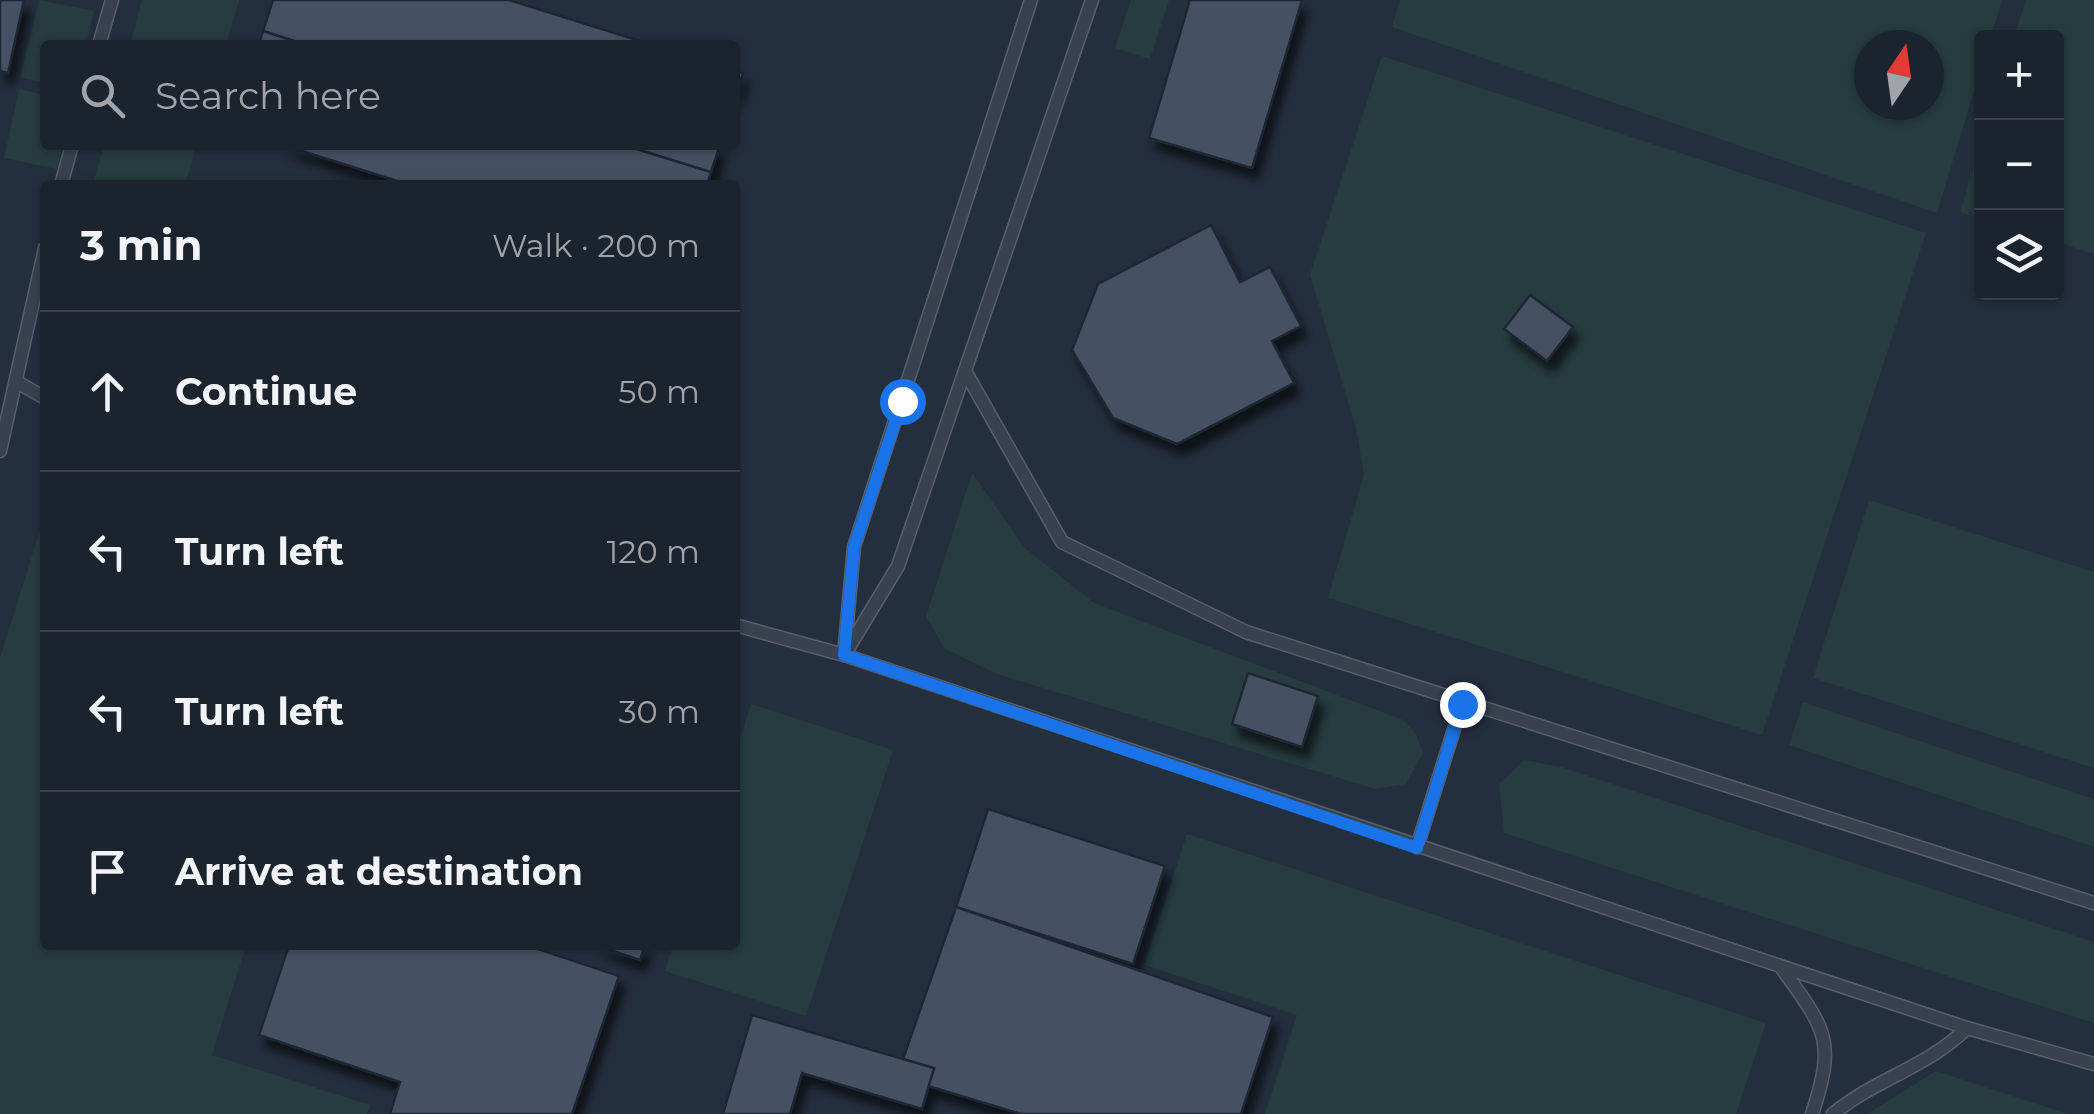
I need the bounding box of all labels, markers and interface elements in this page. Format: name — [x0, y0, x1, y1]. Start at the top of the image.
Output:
north arrow — [1854, 30, 1944, 120]
map controls — [1974, 30, 2064, 300]
button: + — [1974, 30, 2064, 120]
search box — [40, 40, 740, 150]
icon: search — [75, 68, 130, 123]
text: Search here — [155, 72, 381, 119]
button: − — [1974, 120, 2064, 210]
button: layers — [1974, 210, 2064, 300]
text: 3 min — [80, 219, 202, 271]
text: Walk · 200 m — [492, 226, 700, 265]
icon: ahead — [80, 364, 135, 419]
text: Continue — [175, 368, 357, 415]
text: 50 m — [618, 372, 700, 411]
route start — [880, 379, 926, 425]
icon: left — [80, 524, 135, 579]
text: Turn left — [175, 528, 344, 575]
text: 120 m — [607, 532, 700, 571]
route end — [1440, 682, 1486, 728]
icon: left — [80, 684, 135, 739]
text: Turn left — [175, 688, 344, 735]
text: 30 m — [618, 692, 700, 731]
icon: arrive — [80, 844, 135, 899]
text: Arrive at destination — [175, 848, 583, 895]

